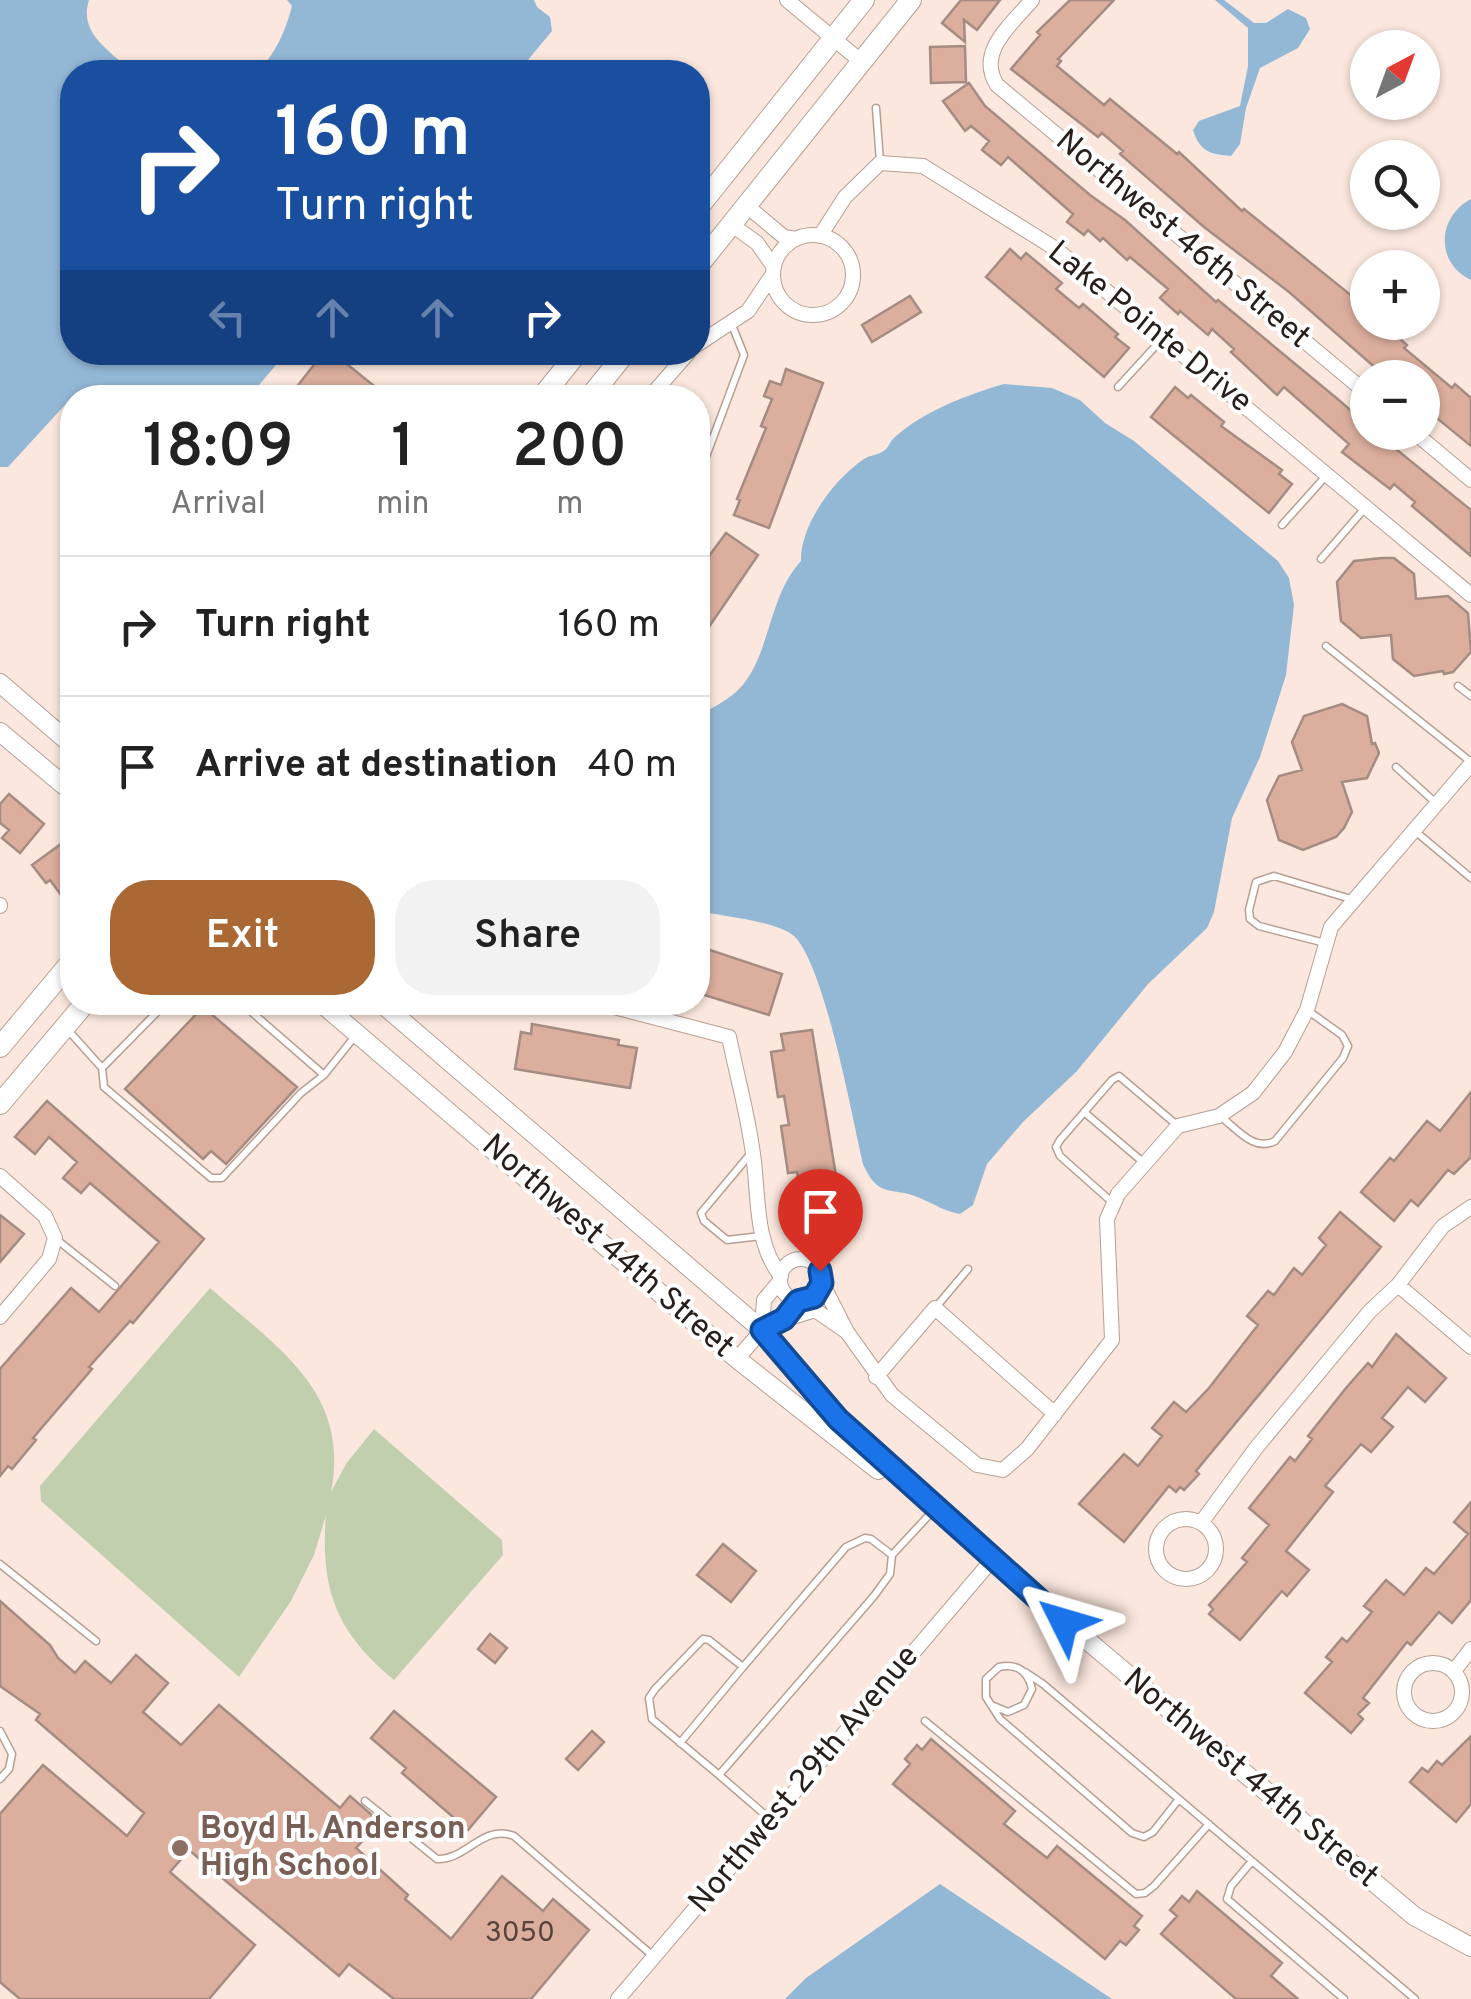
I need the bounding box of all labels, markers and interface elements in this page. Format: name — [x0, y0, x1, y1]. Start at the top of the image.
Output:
north arrow — [1350, 30, 1440, 120]
map controls — [1350, 30, 1440, 450]
text: 160 m — [275, 92, 471, 181]
icon: right — [110, 100, 240, 230]
street label: Northwest 46th Street — [1046, 122, 1318, 358]
button: search — [1350, 140, 1440, 230]
text: Turn right — [275, 179, 474, 236]
street label: Lake Pointe Drive — [1039, 233, 1259, 423]
button: + — [1350, 250, 1440, 340]
icon: left — [200, 290, 255, 345]
icon: ahead — [305, 290, 360, 345]
icon: ahead — [410, 290, 465, 345]
icon: right — [515, 290, 570, 345]
button: − — [1350, 360, 1440, 450]
text: 18:09 — [143, 412, 293, 488]
text: 1 — [391, 412, 415, 488]
text: 200 — [512, 412, 627, 488]
text: Arrival — [170, 485, 266, 525]
text: min — [376, 485, 429, 525]
text: m — [556, 485, 583, 525]
icon: right — [110, 599, 165, 654]
text: Turn right — [195, 602, 370, 651]
text: 160 m — [558, 602, 660, 651]
icon: arrive — [110, 739, 165, 794]
text: Arrive at destination — [195, 742, 558, 791]
text: 40 m — [588, 742, 677, 791]
button: Exit — [110, 880, 375, 995]
button: Share — [395, 880, 660, 995]
street label: Northwest 44th Street — [473, 1127, 741, 1367]
pin — [778, 1169, 863, 1272]
icon: arrive — [793, 1184, 848, 1239]
position arrow — [1012, 1570, 1116, 1674]
street label: Northwest 29th Avenue — [681, 1638, 929, 1922]
street label: Northwest 44th Street — [1114, 1660, 1386, 1898]
place label: Boyd H. Anderson High School — [200, 1810, 466, 1887]
marker: Boyd H. Anderson High School — [169, 1837, 191, 1859]
house number: 3050 — [485, 1916, 555, 1952]

